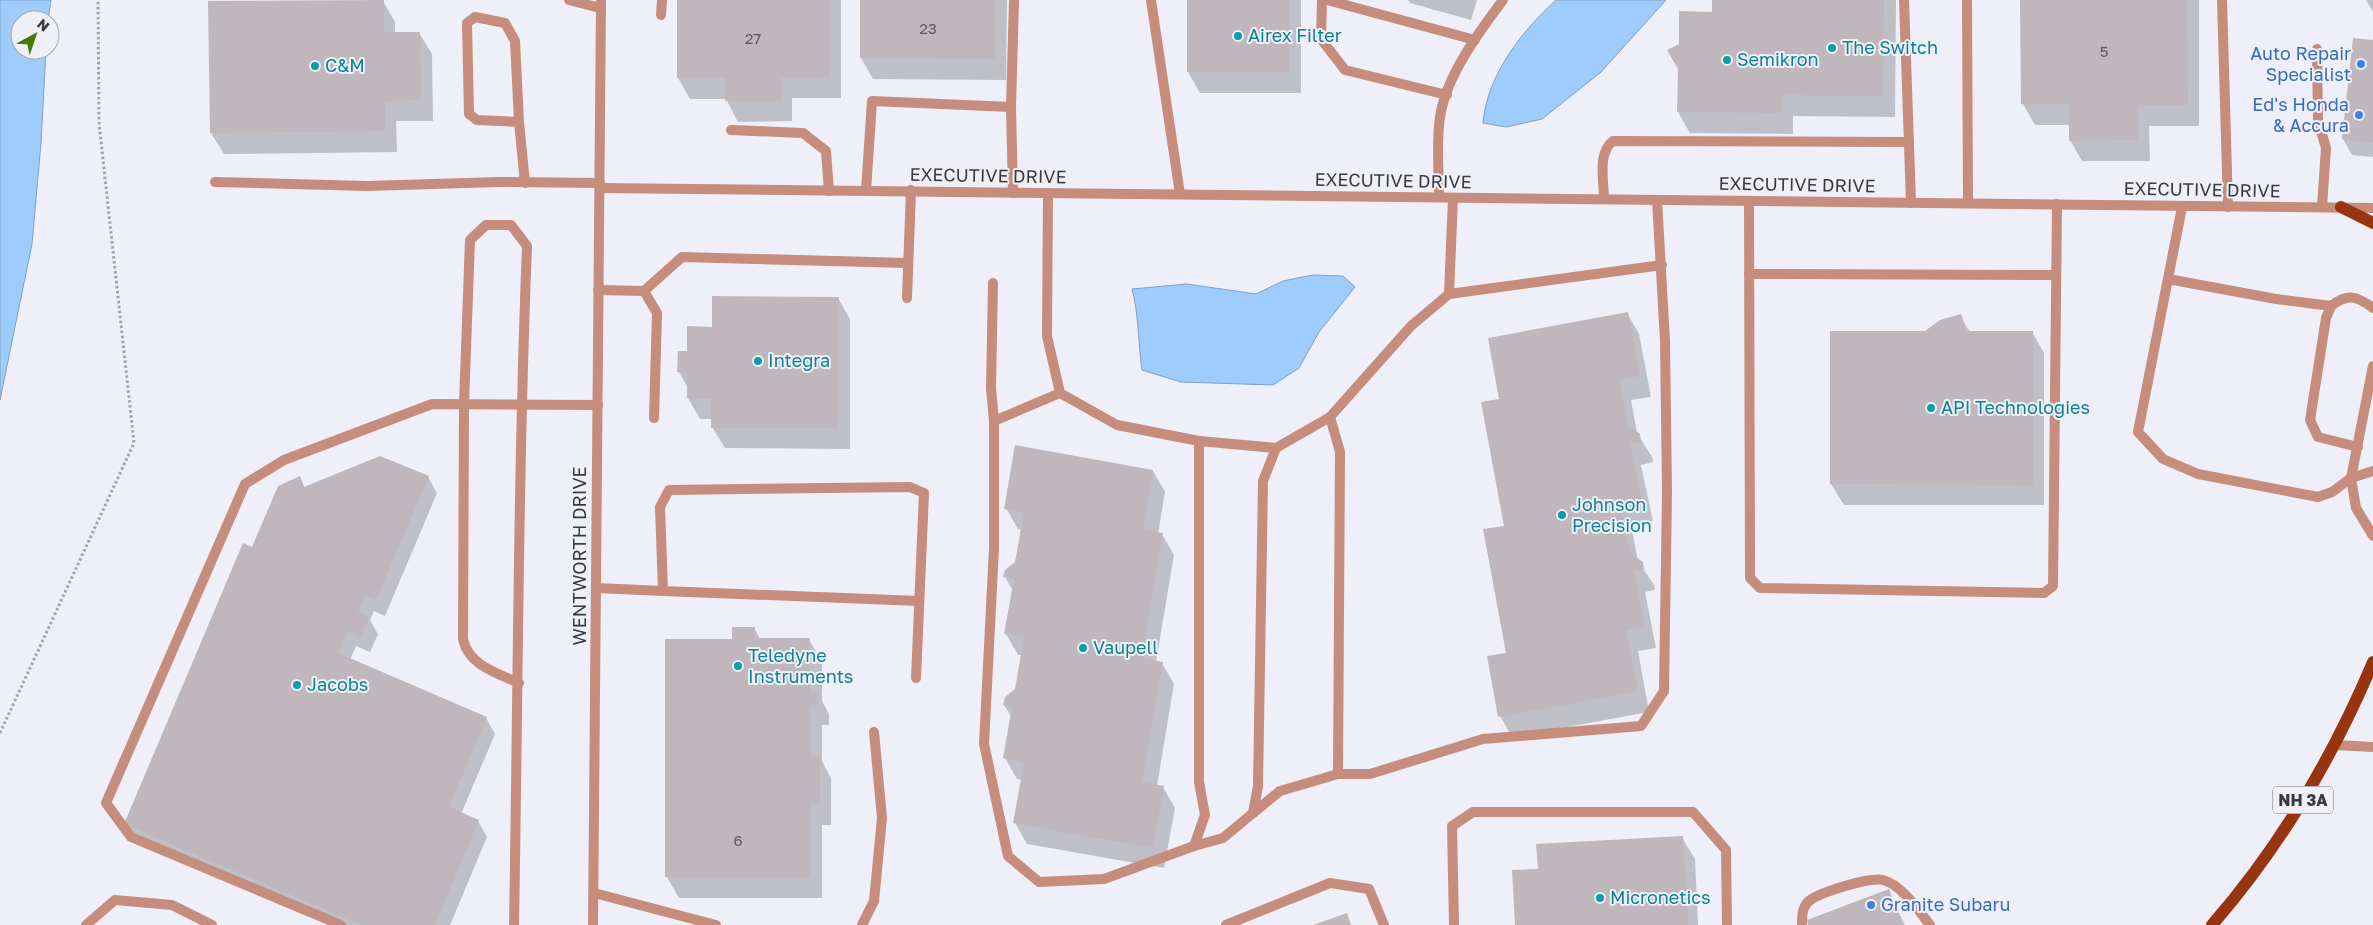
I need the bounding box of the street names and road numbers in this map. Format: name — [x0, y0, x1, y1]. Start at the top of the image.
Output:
street label: EXECUTIVE DRIVE — [909, 163, 1067, 187]
street label: EXECUTIVE DRIVE — [1314, 168, 1472, 192]
street label: EXECUTIVE DRIVE — [1718, 172, 1876, 196]
street label: EXECUTIVE DRIVE — [2123, 177, 2281, 201]
street label: WENTWORTH DRIVE — [568, 467, 590, 646]
road number: NH 3A — [2273, 786, 2333, 814]

